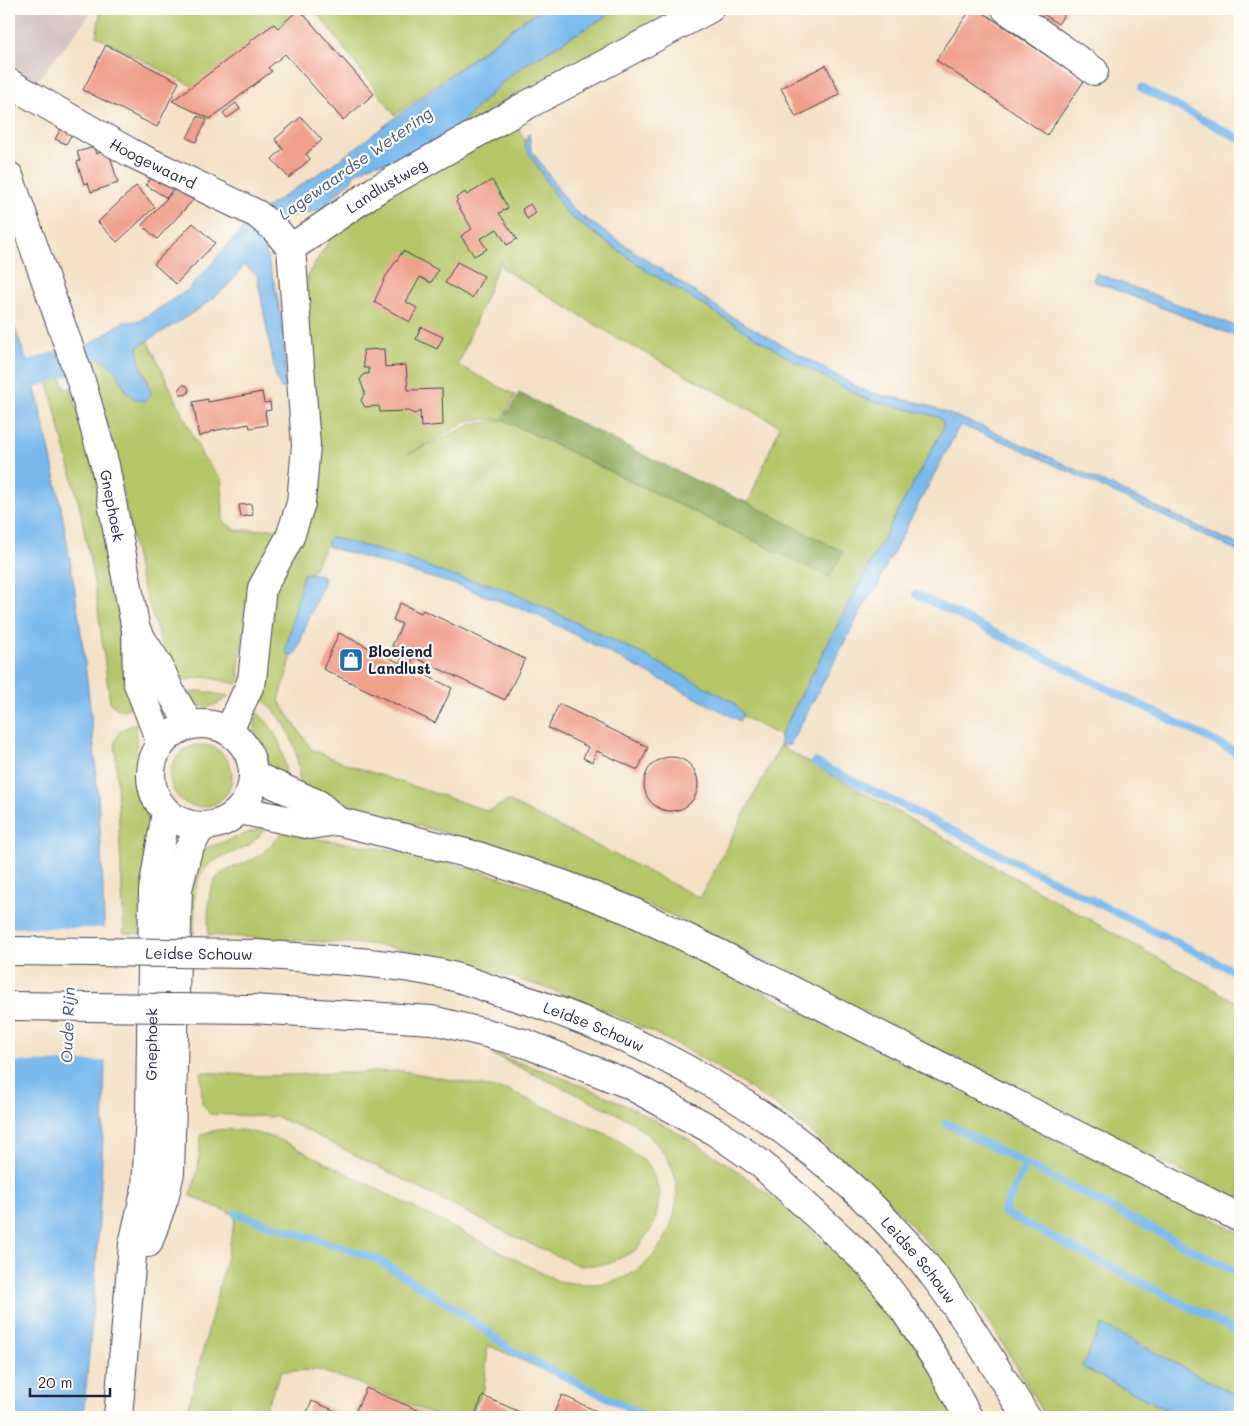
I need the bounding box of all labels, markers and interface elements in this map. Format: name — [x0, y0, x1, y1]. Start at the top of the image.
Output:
water label: Lagewaardse Wetering — [274, 102, 436, 224]
street label: Hoogewaard — [106, 133, 200, 193]
street label: Landlustweg — [342, 153, 430, 218]
street label: Gnephoek — [96, 468, 129, 543]
place label: Bloeiend Landlust — [368, 641, 433, 678]
shop icon: Bloeiend Landlust — [338, 647, 364, 673]
street label: Leidse Schouw — [145, 943, 253, 964]
water label: Oude Rijn — [55, 987, 79, 1063]
street label: Leidse Schouw — [541, 997, 648, 1056]
street label: Gnephoek — [140, 1008, 161, 1081]
street label: Leidse Schouw — [877, 1212, 961, 1307]
scale bar — [30, 1366, 110, 1398]
text: 20 m — [38, 1372, 72, 1392]

